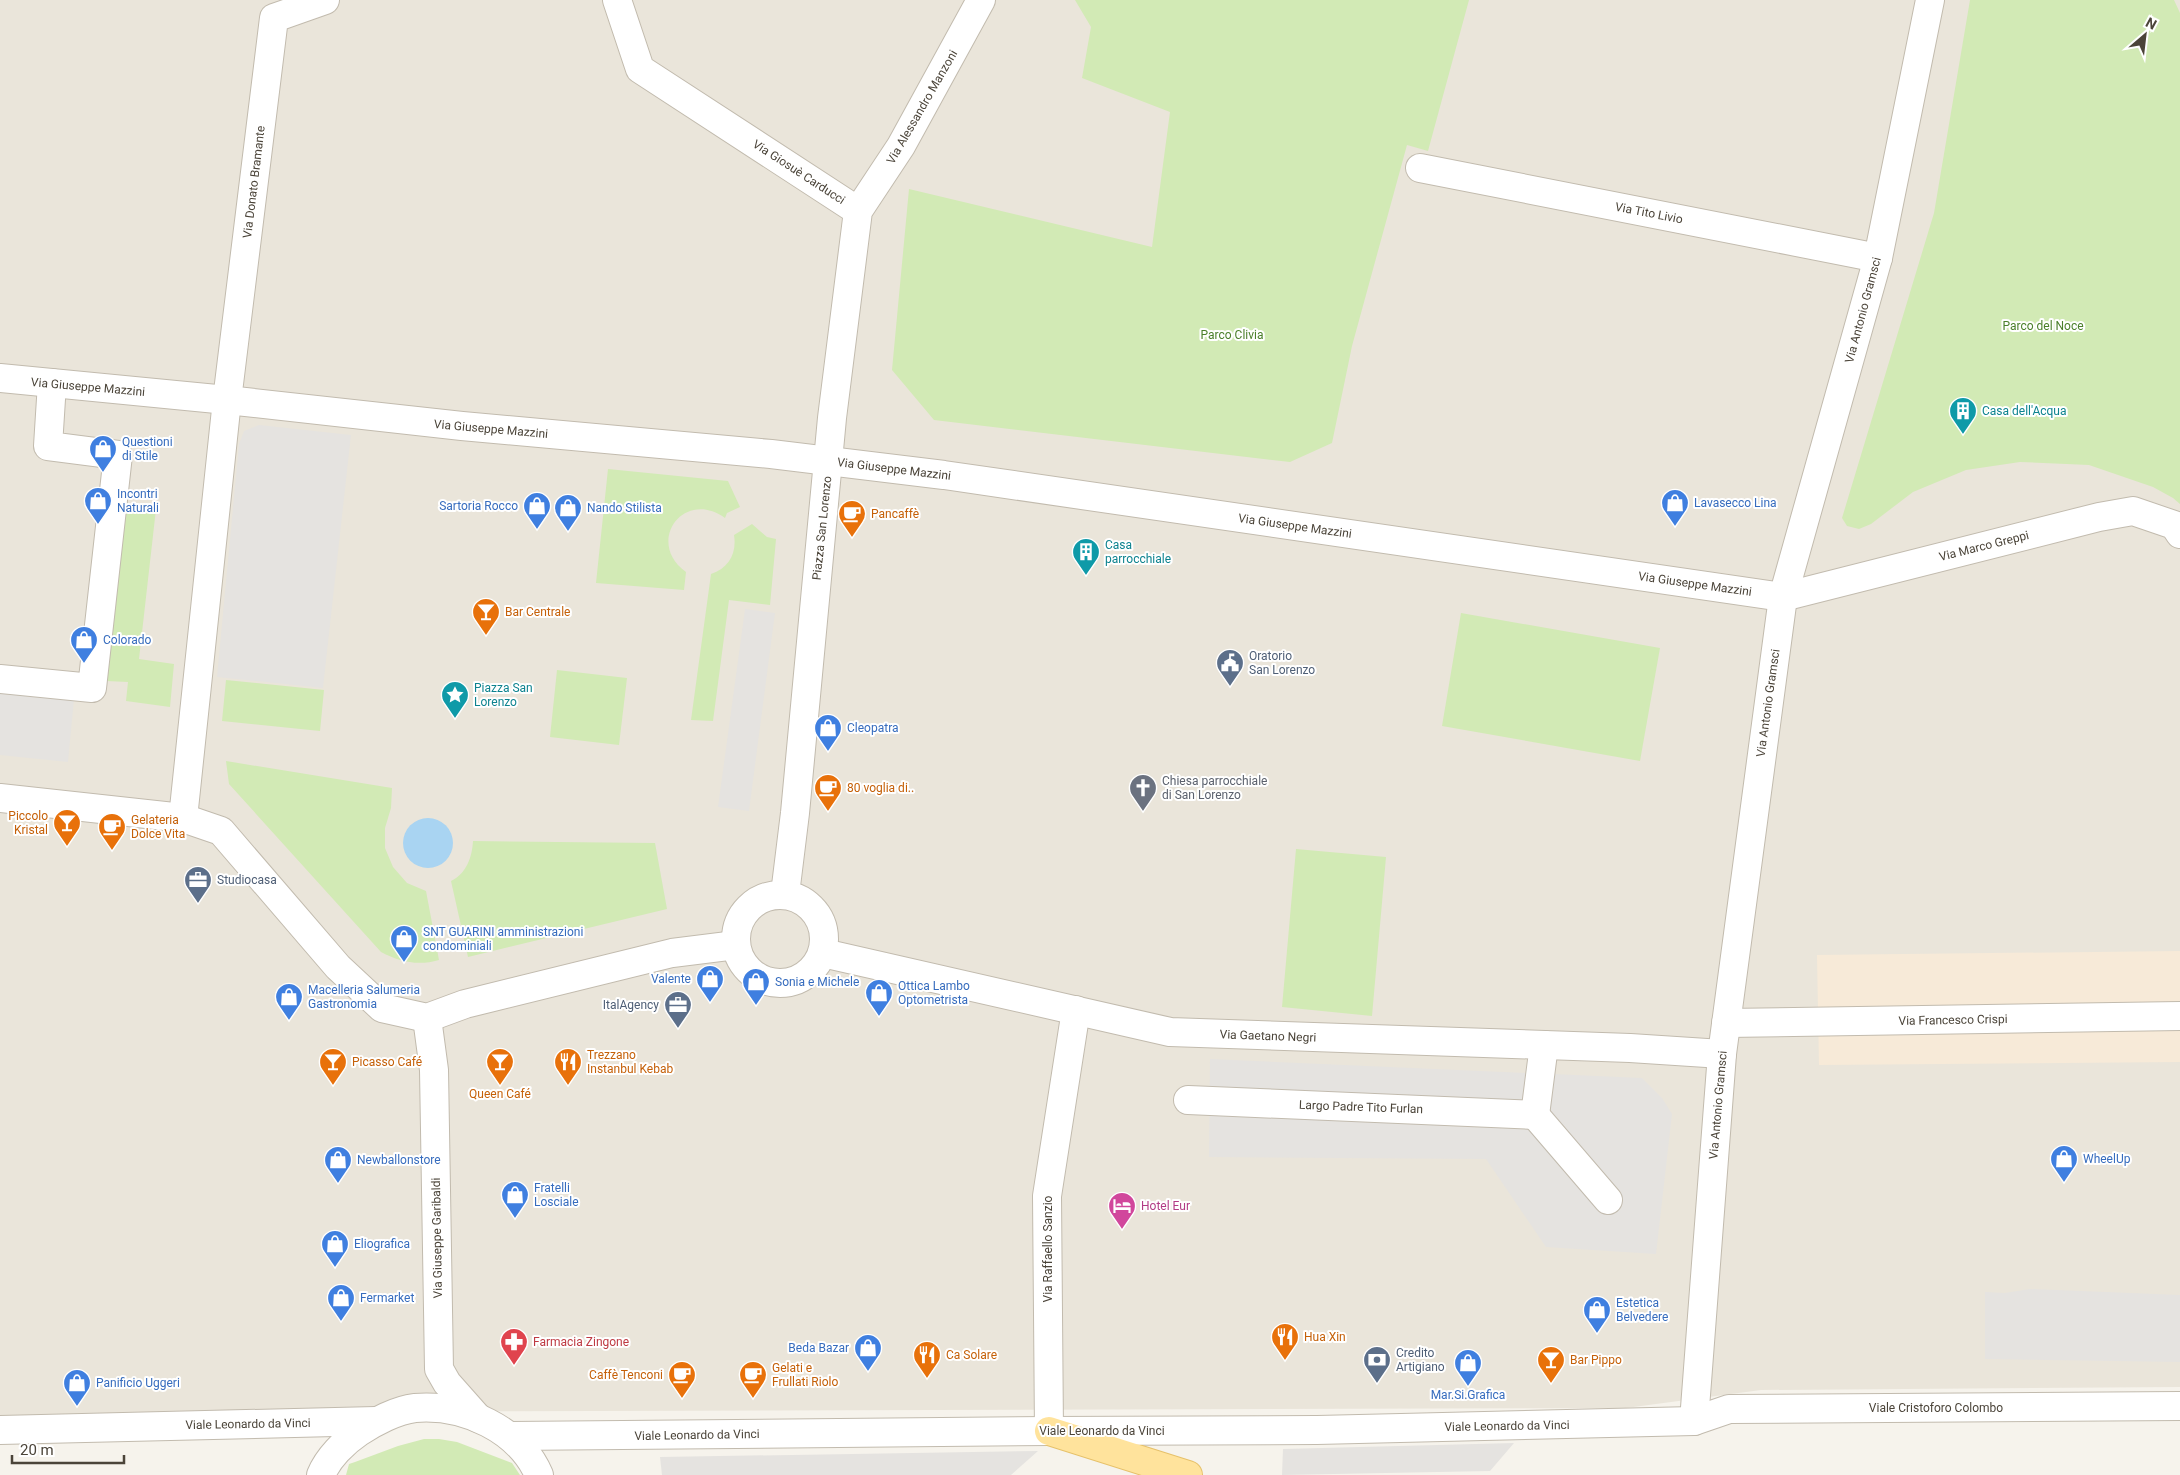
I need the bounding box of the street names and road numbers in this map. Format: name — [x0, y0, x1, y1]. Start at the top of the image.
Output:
street label: Via Alessandro Manzoni — [884, 48, 960, 166]
street label: Via Donato Bramante — [240, 125, 268, 239]
street label: Via Giosuè Carducci — [750, 137, 848, 207]
street label: Via Tito Livio — [1614, 200, 1684, 226]
street label: Via Antonio Gramsci — [1842, 255, 1884, 364]
street label: Via Giuseppe Mazzini — [30, 375, 146, 399]
street label: Via Giuseppe Mazzini — [433, 417, 549, 441]
street label: Via Giuseppe Mazzini — [836, 455, 952, 483]
street label: Piazza San Lorenzo — [810, 475, 834, 581]
street label: Via Giuseppe Mazzini — [1237, 511, 1353, 541]
street label: Via Marco Greppi — [1938, 528, 2030, 564]
street label: Via Giuseppe Mazzini — [1637, 569, 1753, 599]
street label: Via Antonio Gramsci — [1753, 648, 1783, 758]
street label: Via Francesco Crispi — [1898, 1012, 2008, 1028]
street label: Via Gaetano Negri — [1219, 1027, 1317, 1045]
street label: Via Antonio Gramsci — [1706, 1050, 1730, 1160]
street label: Largo Padre Tito Furlan — [1299, 1098, 1423, 1116]
street label: Via Giuseppe Garibaldi — [429, 1177, 445, 1298]
street label: Via Raffaello Sanzio — [1041, 1195, 1055, 1302]
street label: Viale Cristoforo Colombo — [1869, 1401, 2003, 1415]
street label: Viale Leonardo da Vinci — [185, 1416, 311, 1432]
street label: Viale Leonardo da Vinci — [1444, 1418, 1570, 1434]
street label: Viale Leonardo da Vinci — [1039, 1424, 1165, 1438]
street label: Viale Leonardo da Vinci — [634, 1427, 760, 1443]

